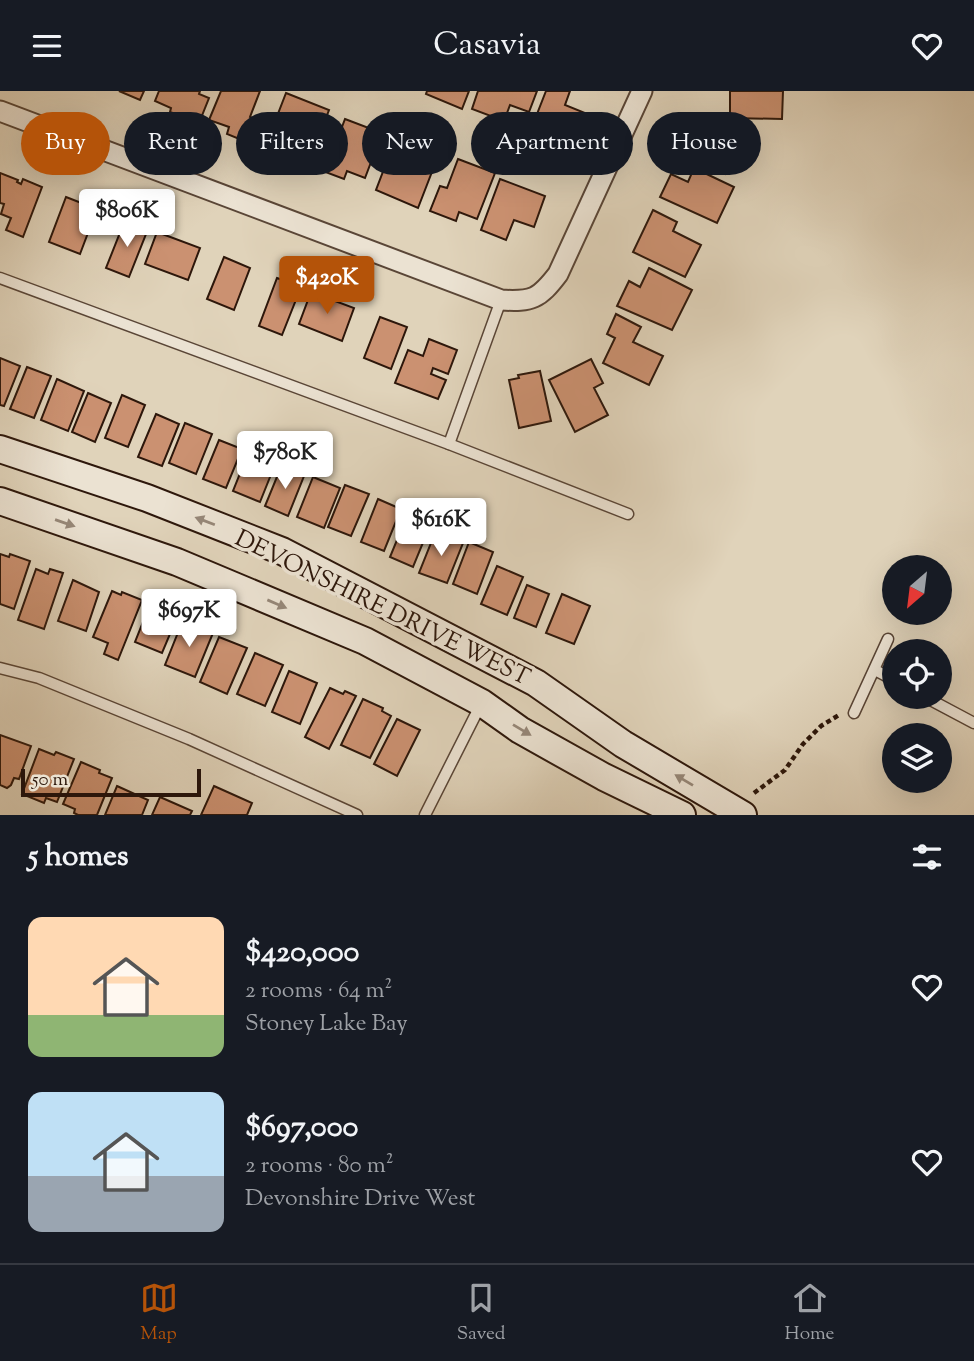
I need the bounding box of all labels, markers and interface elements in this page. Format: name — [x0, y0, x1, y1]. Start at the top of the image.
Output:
text: Casavia — [433, 23, 541, 69]
icon: menu — [28, 27, 66, 65]
icon: heart — [908, 27, 946, 65]
chip: Buy — [21, 112, 110, 175]
chip: Rent — [124, 112, 222, 175]
chip: Filters — [236, 112, 348, 175]
chip: New — [362, 112, 457, 175]
chip: Apartment — [471, 112, 633, 175]
chip: House — [647, 112, 761, 175]
pin: $806K — [78, 190, 176, 249]
text: $806K — [95, 195, 159, 228]
pin: $420K — [278, 257, 376, 316]
text: $420K — [295, 262, 359, 295]
pin: $780K — [236, 431, 334, 491]
text: $780K — [253, 437, 317, 470]
pin: $616K — [392, 498, 490, 558]
text: $616K — [411, 504, 471, 537]
one-way arrow — [195, 515, 216, 526]
one-way arrow — [54, 518, 75, 529]
street label: DEVONSHIRE DRIVE WEST — [229, 522, 536, 695]
north arrow — [882, 555, 952, 625]
map controls — [882, 555, 952, 793]
pin: $697K — [140, 589, 238, 649]
text: $697K — [157, 595, 221, 628]
one-way arrow — [267, 598, 287, 610]
button: locate — [882, 639, 952, 709]
button: layers — [882, 723, 952, 793]
one-way arrow — [513, 724, 532, 737]
scale bar — [21, 766, 201, 798]
text: 50 m — [32, 767, 68, 794]
one-way arrow — [675, 774, 694, 786]
text: 5 homes — [28, 836, 129, 879]
icon: filters — [908, 838, 946, 876]
text: $420,000 — [245, 932, 359, 975]
icon: home — [84, 945, 168, 1029]
icon: heart — [908, 968, 946, 1006]
text: 2 rooms · 64 m² — [245, 975, 392, 1008]
text: Stoney Lake Bay — [245, 1008, 408, 1041]
text: $697,000 — [245, 1107, 358, 1150]
icon: home — [84, 1120, 168, 1204]
icon: heart — [908, 1143, 946, 1181]
text: 2 rooms · 80 m² — [245, 1150, 393, 1183]
text: Devonshire Drive West — [245, 1183, 475, 1216]
tab: Map — [140, 1279, 178, 1348]
tab: Saved — [457, 1279, 505, 1348]
tab: Home — [785, 1279, 834, 1348]

